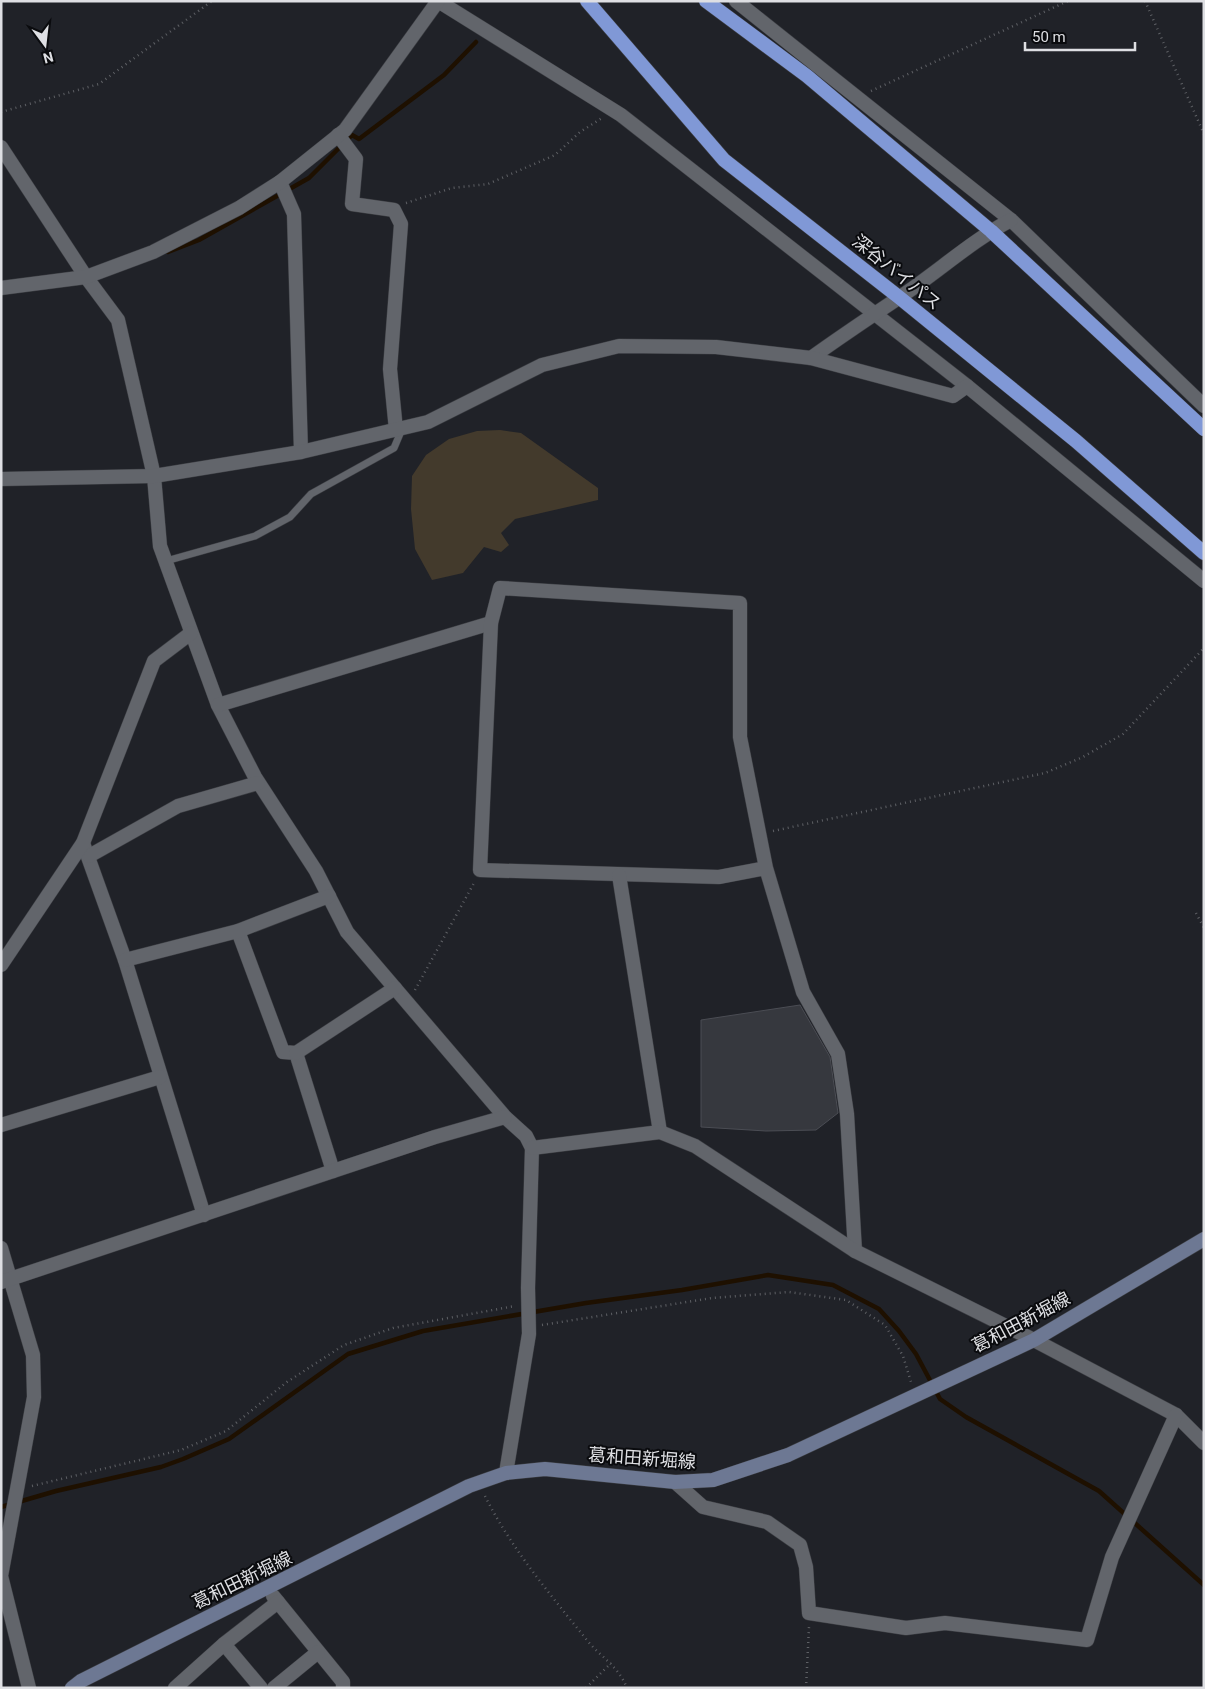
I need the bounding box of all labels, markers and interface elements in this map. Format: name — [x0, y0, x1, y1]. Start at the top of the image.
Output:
north arrow — [20, 20, 70, 70]
scale bar — [1025, 20, 1135, 52]
text: 50 m — [1032, 28, 1066, 46]
text: N — [42, 49, 55, 67]
street label: 深谷バイパス — [849, 230, 945, 314]
street label: 葛和田新堀線 — [968, 1287, 1074, 1357]
street label: 葛和田新堀線 — [587, 1444, 697, 1472]
street label: 葛和田新堀線 — [189, 1547, 295, 1613]

